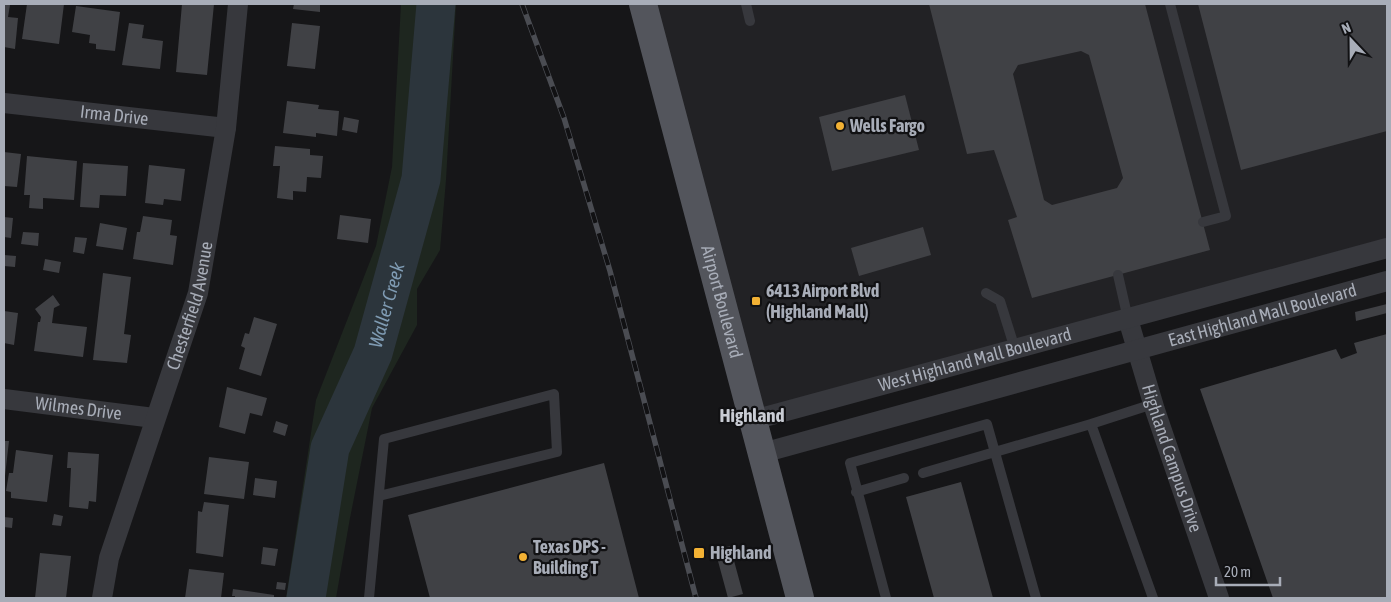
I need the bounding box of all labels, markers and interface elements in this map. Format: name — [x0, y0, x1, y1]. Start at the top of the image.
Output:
north arrow — [1326, 15, 1376, 65]
text: N — [1339, 19, 1353, 37]
street label: Irma Drive — [79, 101, 150, 129]
place label: Wells Fargo — [849, 115, 925, 136]
marker: Wells Fargo — [834, 120, 846, 132]
street label: Chesterfield Avenue — [162, 240, 217, 372]
street label: Airport Boulevard — [697, 243, 747, 360]
water label: Waller Creek — [364, 259, 409, 350]
street label: East Highland Mall Boulevard — [1166, 279, 1359, 351]
place label: 6413 Airport Blvd (Highland Mall) — [766, 280, 879, 322]
marker: 6413 Airport Blvd (Highland Mall) — [750, 295, 762, 307]
street label: West Highland Mall Boulevard — [876, 323, 1074, 395]
street label: Highland Campus Drive — [1138, 382, 1207, 535]
street label: Wilmes Drive — [34, 392, 123, 424]
district label: Highland — [720, 404, 784, 426]
place label: Texas DPS - Building T — [533, 536, 606, 578]
place label: Highland — [710, 542, 771, 563]
marker: Highland — [692, 546, 706, 560]
marker: Texas DPS - Building T — [517, 551, 529, 563]
scale bar — [1216, 554, 1280, 586]
text: 20 m — [1224, 563, 1251, 580]

